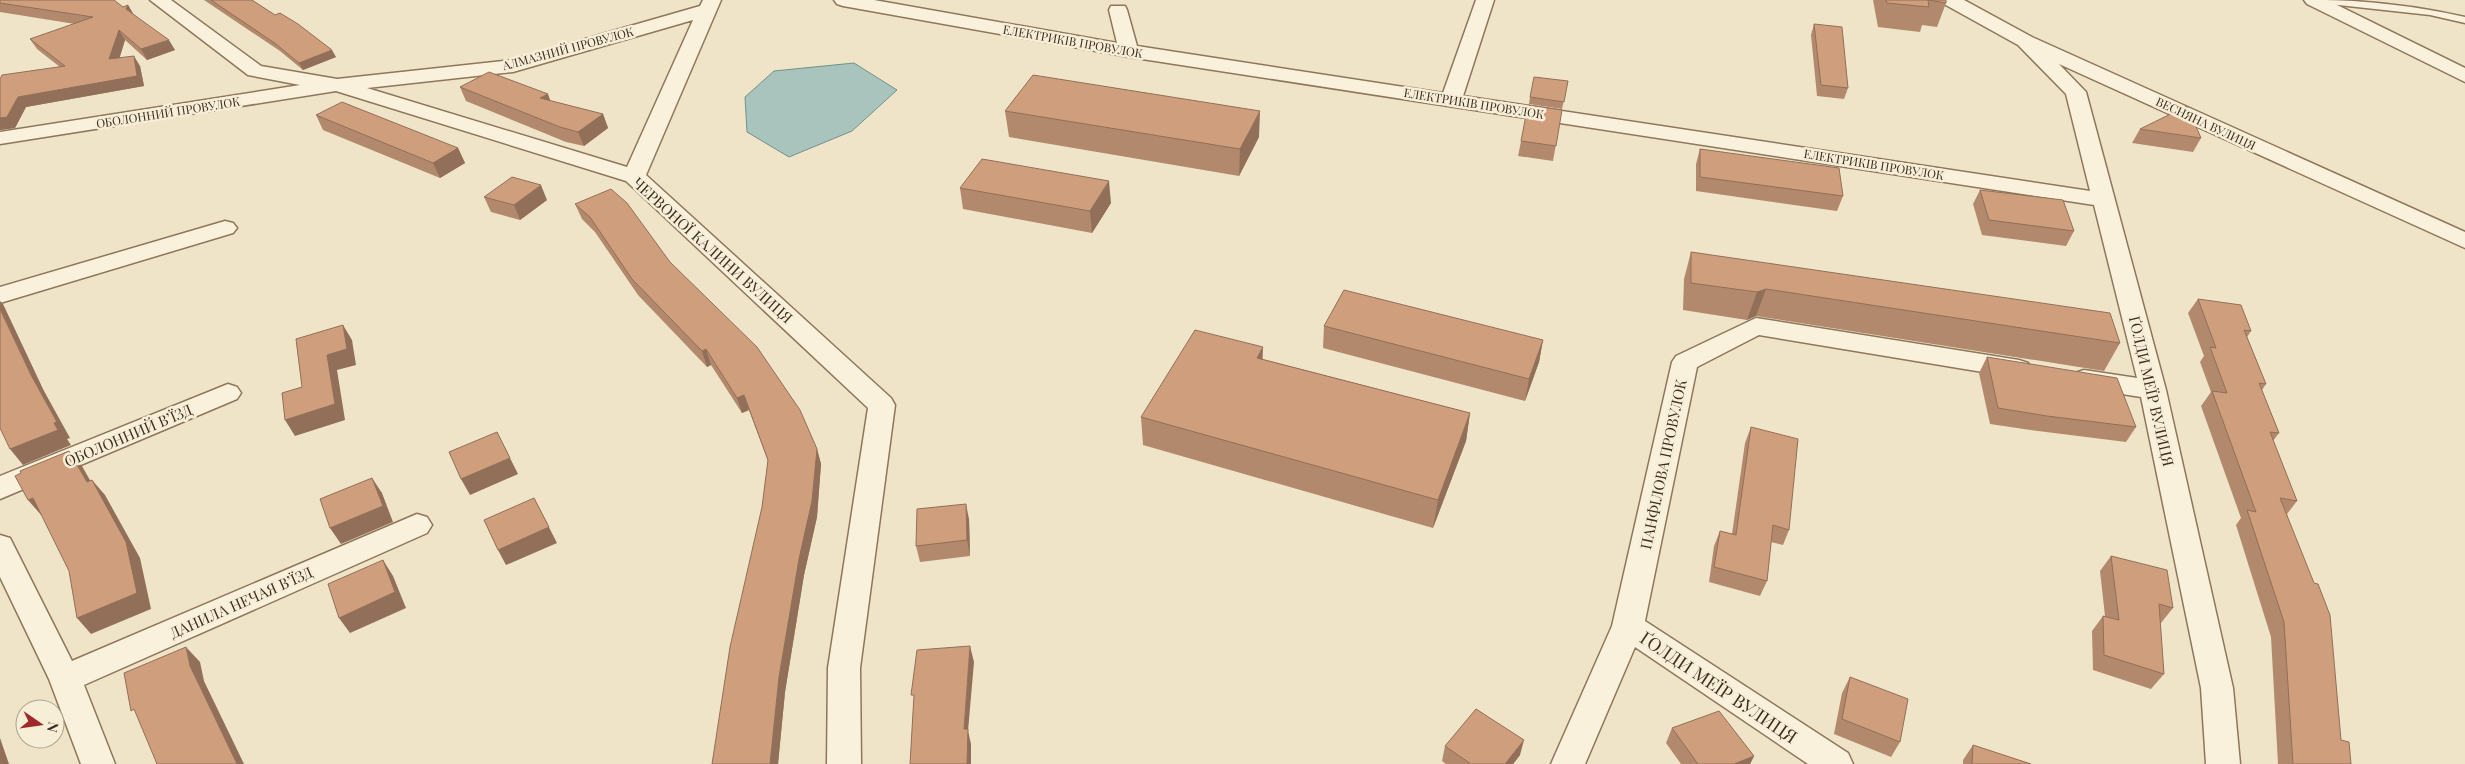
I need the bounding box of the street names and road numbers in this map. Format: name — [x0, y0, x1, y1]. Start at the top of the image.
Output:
street label: ЕЛЕКТРИКІВ ПРОВУЛОК — [1002, 21, 1144, 61]
street label: АЛМАЗНИЙ ПРОВУЛОК — [500, 23, 635, 74]
street label: ЕЛЕКТРИКІВ ПРОВУЛОК — [1403, 84, 1545, 122]
street label: ОБОЛОННИЙ ПРОВУЛОК — [95, 93, 241, 131]
street label: ВЕСНЯНА ВУЛИЦЯ — [2154, 93, 2259, 153]
street label: ЕЛЕКТРИКІВ ПРОВУЛОК — [1803, 145, 1945, 183]
street label: ЧЕРВОНОЇ КАЛИНИ ВУЛИЦЯ — [629, 173, 797, 327]
street label: ҐОЛДИ МЕЇР ВУЛИЦЯ — [2125, 314, 2179, 468]
street label: ПАНФІЛОВА ПРОВУЛОК — [1635, 377, 1691, 551]
street label: ОБОЛОННИЙ В’ЇЗД — [61, 399, 195, 471]
street label: ДАНИЛА НЕЧАЯ В’ЇЗД — [166, 561, 316, 643]
street label: ҐОЛДИ МЕЇР ВУЛИЦЯ — [1636, 625, 1802, 749]

